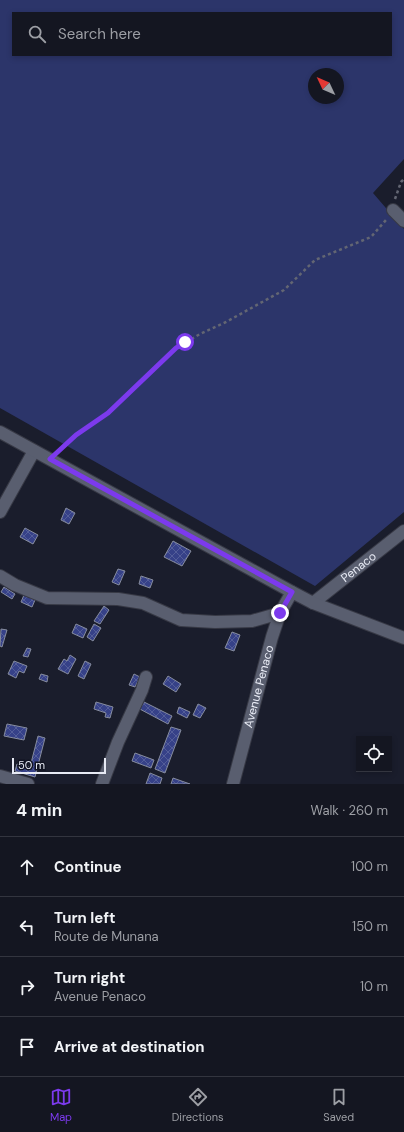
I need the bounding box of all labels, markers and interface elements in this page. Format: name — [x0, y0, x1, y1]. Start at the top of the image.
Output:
search box — [12, 12, 392, 56]
icon: search — [26, 23, 48, 45]
text: Search here — [58, 24, 141, 44]
north arrow — [308, 68, 344, 104]
route start — [176, 333, 194, 351]
street label: Penaco — [337, 548, 379, 586]
route end — [271, 604, 289, 622]
street label: Avenue Penaco — [240, 643, 278, 729]
map controls — [356, 736, 392, 772]
button: locate — [356, 736, 392, 772]
scale bar — [12, 756, 106, 775]
text: 50 m — [18, 758, 45, 772]
text: 4 min — [16, 799, 62, 821]
text: Walk · 260 m — [310, 802, 388, 819]
icon: ahead — [16, 856, 38, 878]
text: Continue — [54, 857, 122, 877]
text: 100 m — [351, 858, 388, 875]
text: Turn left — [54, 908, 115, 928]
icon: left — [16, 916, 38, 938]
text: 150 m — [352, 918, 388, 935]
text: Route de Munana — [54, 928, 159, 945]
text: Turn right — [54, 968, 125, 988]
icon: right — [16, 976, 38, 998]
text: 10 m — [360, 978, 388, 995]
text: Avenue Penaco — [54, 988, 146, 1005]
icon: arrive — [16, 1036, 38, 1058]
text: Arrive at destination — [54, 1037, 205, 1057]
tab: Map — [50, 1086, 72, 1124]
tab: Directions — [172, 1086, 224, 1124]
tab: Saved — [323, 1086, 354, 1124]

